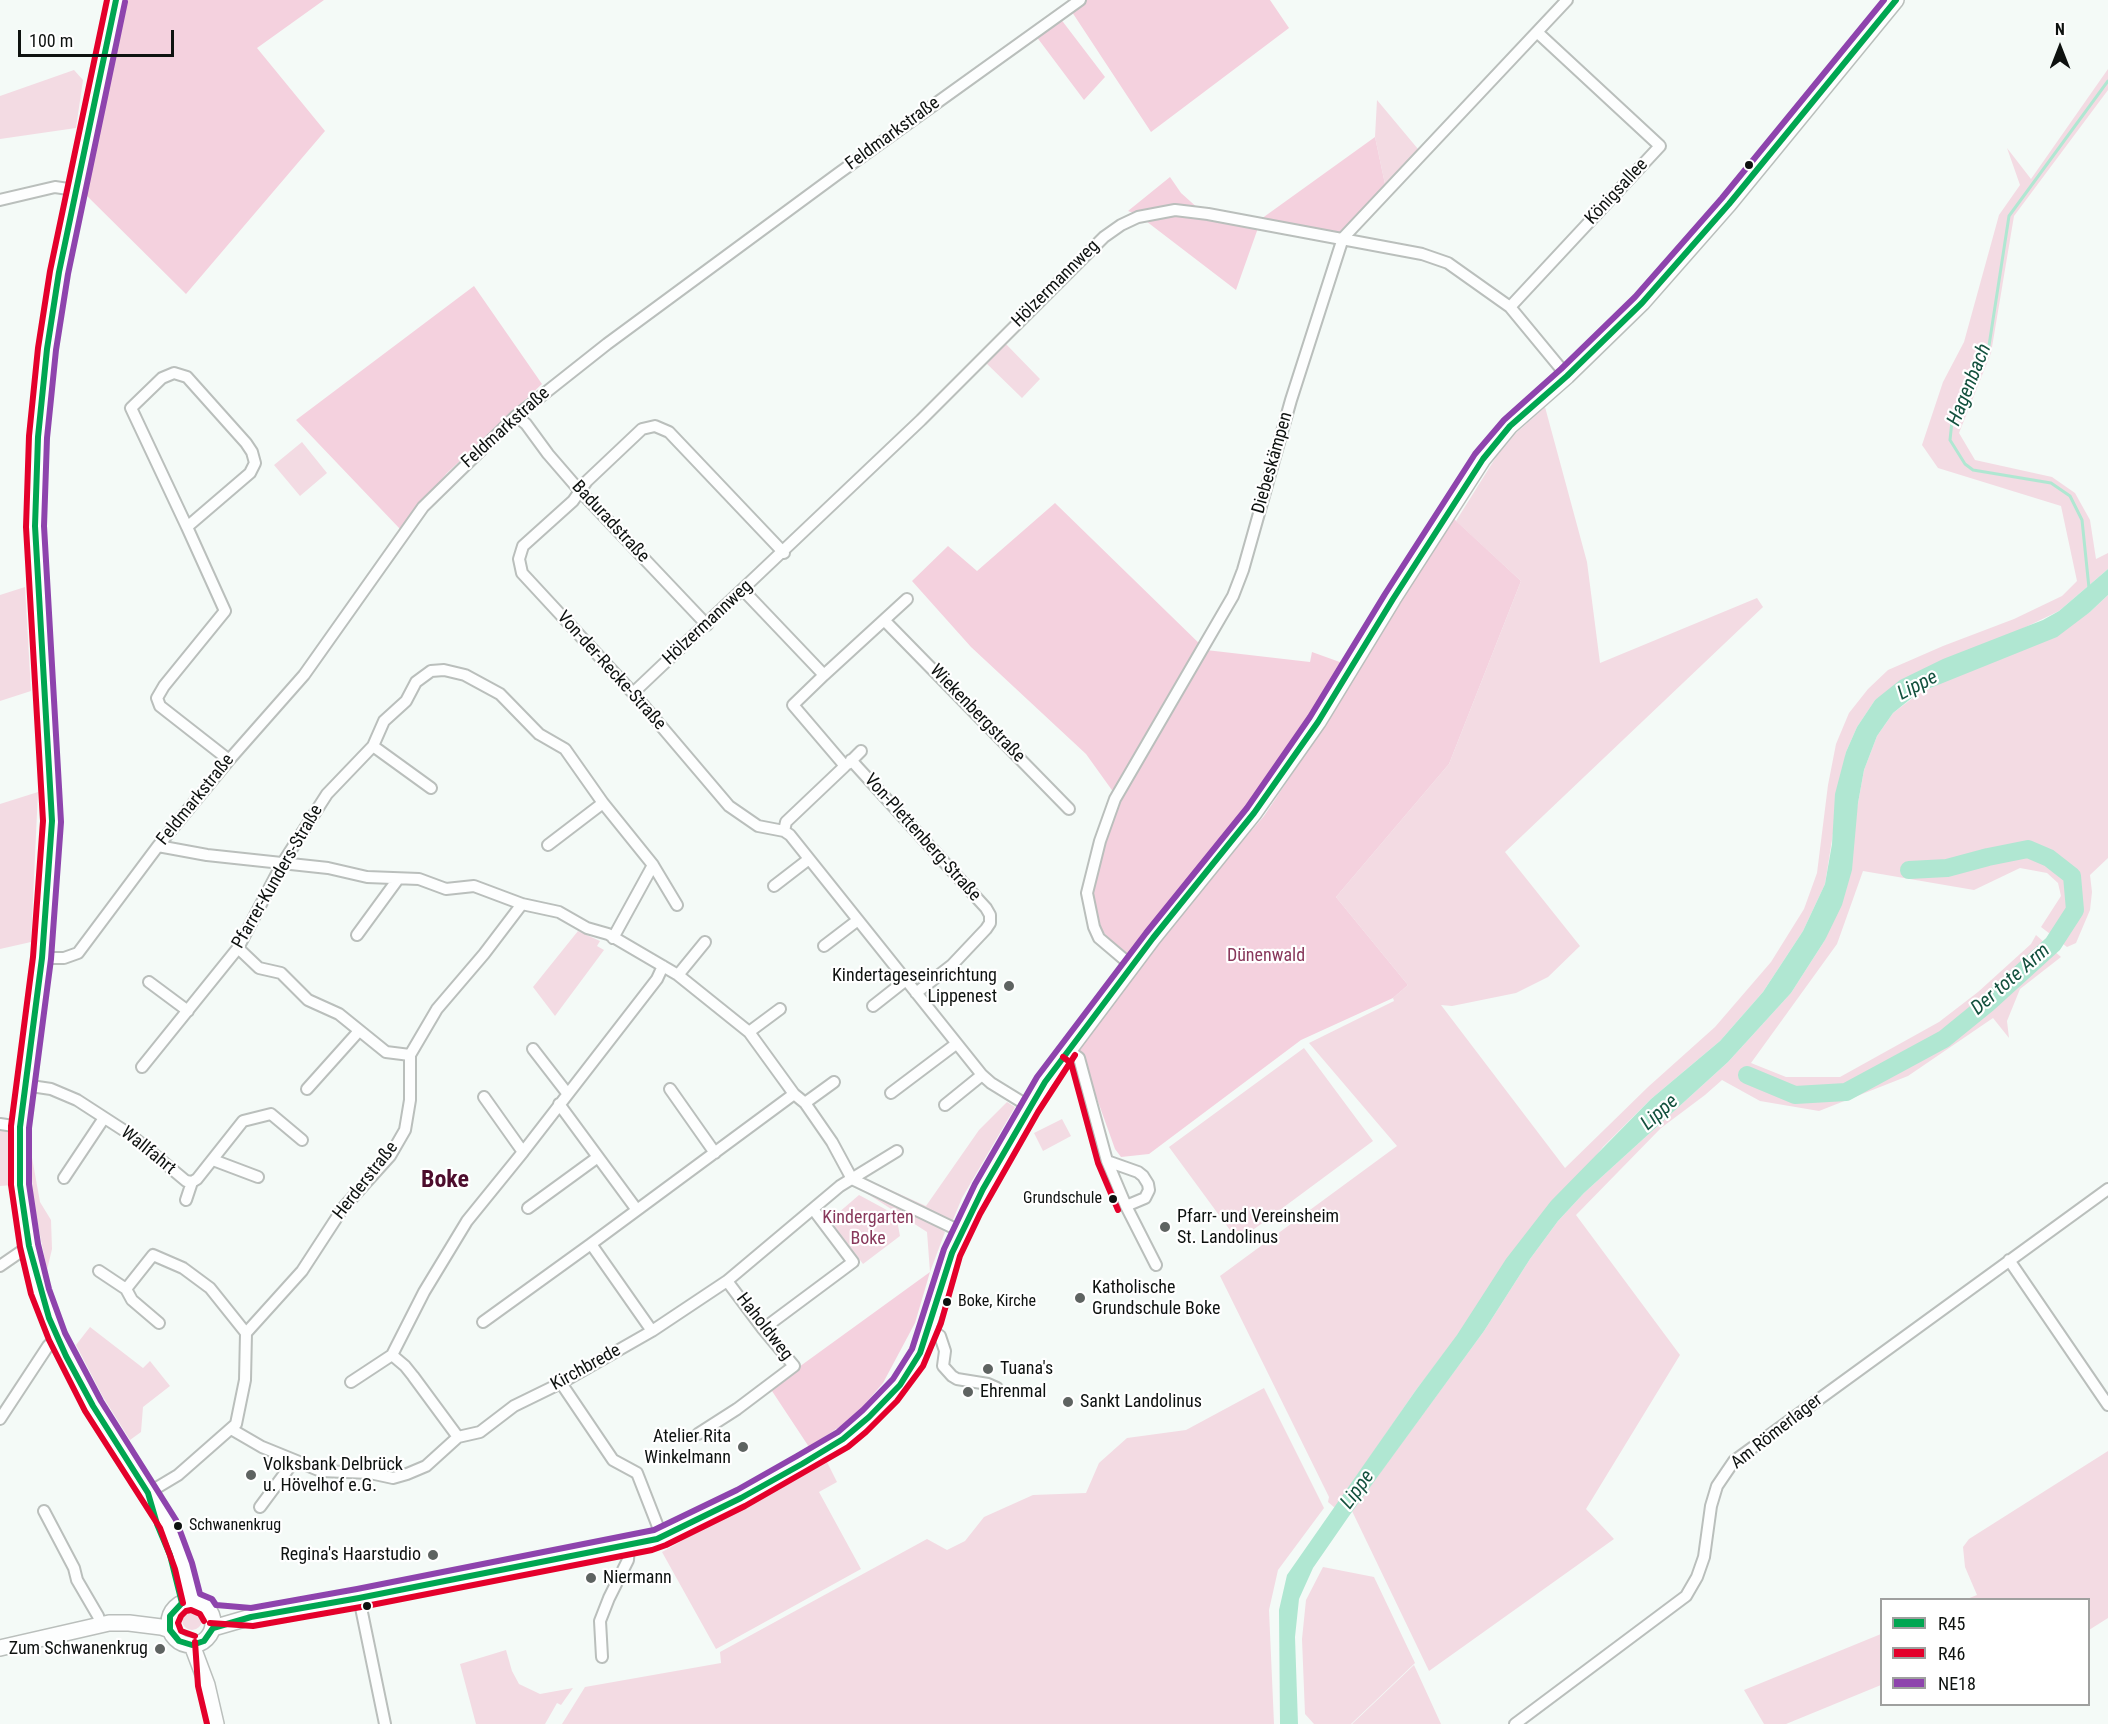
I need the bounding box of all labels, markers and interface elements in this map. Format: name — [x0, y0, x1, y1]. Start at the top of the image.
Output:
scale bar — [21, 18, 177, 56]
north arrow — [2030, 18, 2090, 78]
text: N — [2055, 20, 2065, 39]
text: 100 m — [29, 30, 73, 51]
street label: Feldmarkstraße — [842, 93, 944, 175]
street label: Königsallee — [1581, 155, 1653, 229]
unlabelled marker — [1743, 159, 1755, 171]
street label: Hölzermannweg — [1008, 236, 1104, 332]
water label: Hagenbach — [1943, 340, 1997, 430]
street label: Feldmarkstraße — [458, 383, 554, 473]
street label: Diebeskämpen — [1248, 410, 1298, 516]
street label: Baduradstraße — [567, 477, 653, 567]
street label: Hölzermannweg — [659, 576, 757, 670]
street label: Von-der-Recke-Straße — [552, 607, 670, 735]
street label: Wiekenbergstraße — [925, 660, 1029, 768]
water label: Lippe — [1894, 666, 1942, 706]
street label: Feldmarkstraße — [153, 750, 239, 850]
street label: Von-Plettenberg-Straße — [859, 770, 985, 906]
street label: Pfarrer-Kunders-Straße — [228, 801, 328, 953]
water label: Der tote Arm — [1967, 939, 2055, 1021]
park label: Dünenwald — [1227, 945, 1305, 967]
place label: Kindertageseinrichtung Lippenest — [832, 965, 997, 1008]
marker: Kindertageseinrichtung Lippenest — [1002, 979, 1016, 993]
water label: Lippe — [1636, 1090, 1684, 1136]
street label: Wallfahrt — [116, 1122, 180, 1180]
street label: Herderstraße — [329, 1138, 403, 1224]
district label: Boke — [421, 1167, 469, 1195]
place label: Grundschule — [1023, 1189, 1102, 1209]
marker: Grundschule — [1107, 1193, 1119, 1205]
place label: Pfarr- und Vereinsheim St. Landolinus — [1177, 1206, 1339, 1248]
park label: Kindergarten Boke — [822, 1207, 914, 1250]
marker: Pfarr- und Vereinsheim St. Landolinus — [1158, 1220, 1172, 1234]
place label: Katholische Grundschule Boke — [1092, 1277, 1220, 1320]
street label: Haholdweg — [731, 1289, 797, 1365]
marker: Katholische Grundschule Boke — [1073, 1291, 1087, 1305]
place label: Boke, Kirche — [958, 1292, 1036, 1312]
marker: Boke, Kirche — [941, 1296, 953, 1308]
street label: Kirchbrede — [547, 1340, 625, 1396]
place label: Tuana's — [1000, 1358, 1053, 1380]
marker: Tuana's — [981, 1362, 995, 1376]
place label: Ehrenmal — [980, 1381, 1046, 1403]
marker: Ehrenmal — [961, 1385, 975, 1399]
street label: Am Römerlager — [1727, 1390, 1827, 1474]
place label: Sankt Landolinus — [1080, 1391, 1202, 1413]
marker: Sankt Landolinus — [1061, 1395, 1075, 1409]
place label: Atelier Rita Winkelmann — [644, 1426, 731, 1468]
marker: Atelier Rita Winkelmann — [736, 1440, 750, 1454]
place label: Volksbank Delbrück u. Hövelhof e.G. — [263, 1454, 403, 1496]
water label: Lippe — [1336, 1466, 1380, 1514]
marker: Volksbank Delbrück u. Hövelhof e.G. — [244, 1468, 258, 1482]
place label: Schwanenkrug — [189, 1516, 281, 1536]
marker: Schwanenkrug — [172, 1520, 184, 1532]
place label: Regina's Haarstudio — [280, 1544, 421, 1566]
marker: Regina's Haarstudio — [426, 1548, 440, 1562]
place label: Niermann — [603, 1567, 672, 1589]
marker: Niermann — [584, 1571, 598, 1585]
legend — [1880, 1598, 2090, 1706]
unlabelled marker — [361, 1600, 373, 1612]
text: R45 — [1938, 1613, 1965, 1634]
place label: Zum Schwanenkrug — [9, 1638, 148, 1660]
marker: Zum Schwanenkrug — [153, 1642, 167, 1656]
text: R46 — [1938, 1643, 1965, 1664]
text: NE18 — [1938, 1673, 1976, 1694]

